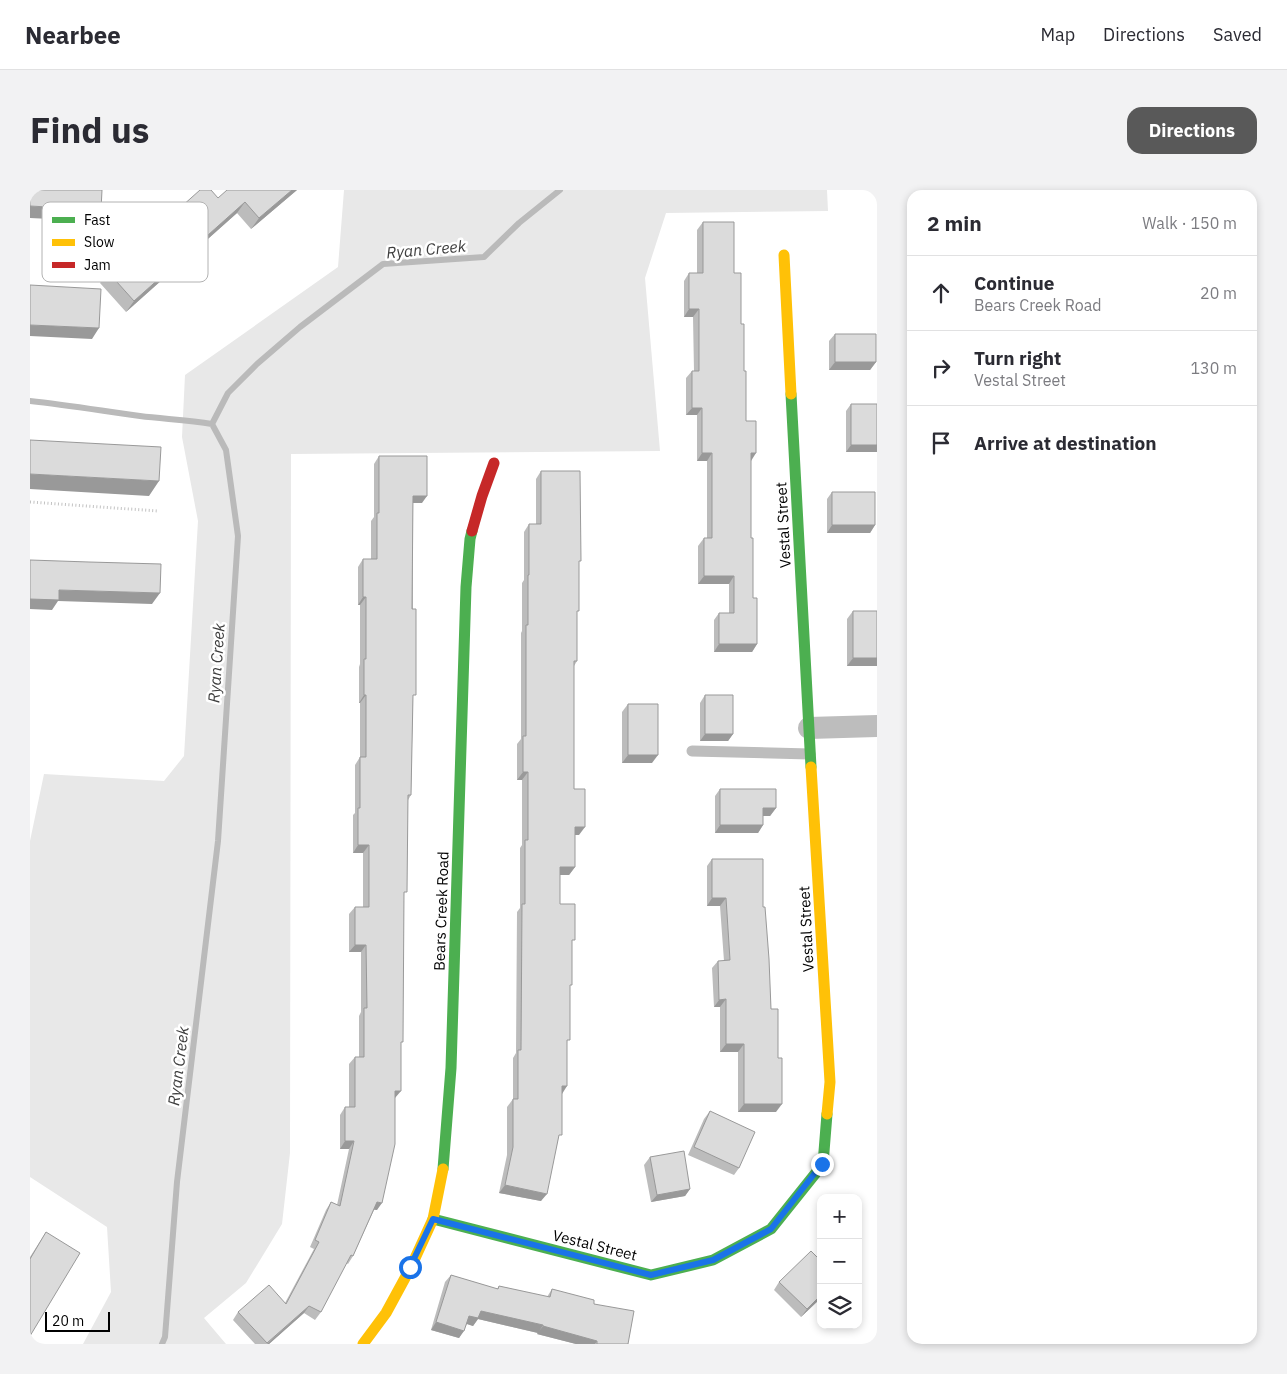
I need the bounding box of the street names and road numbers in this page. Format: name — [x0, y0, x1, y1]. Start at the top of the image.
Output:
street label: Vestal Street — [771, 481, 795, 569]
street label: Bears Creek Road — [429, 851, 453, 971]
street label: Vestal Street — [794, 885, 818, 973]
street label: Vestal Street — [551, 1225, 639, 1265]

